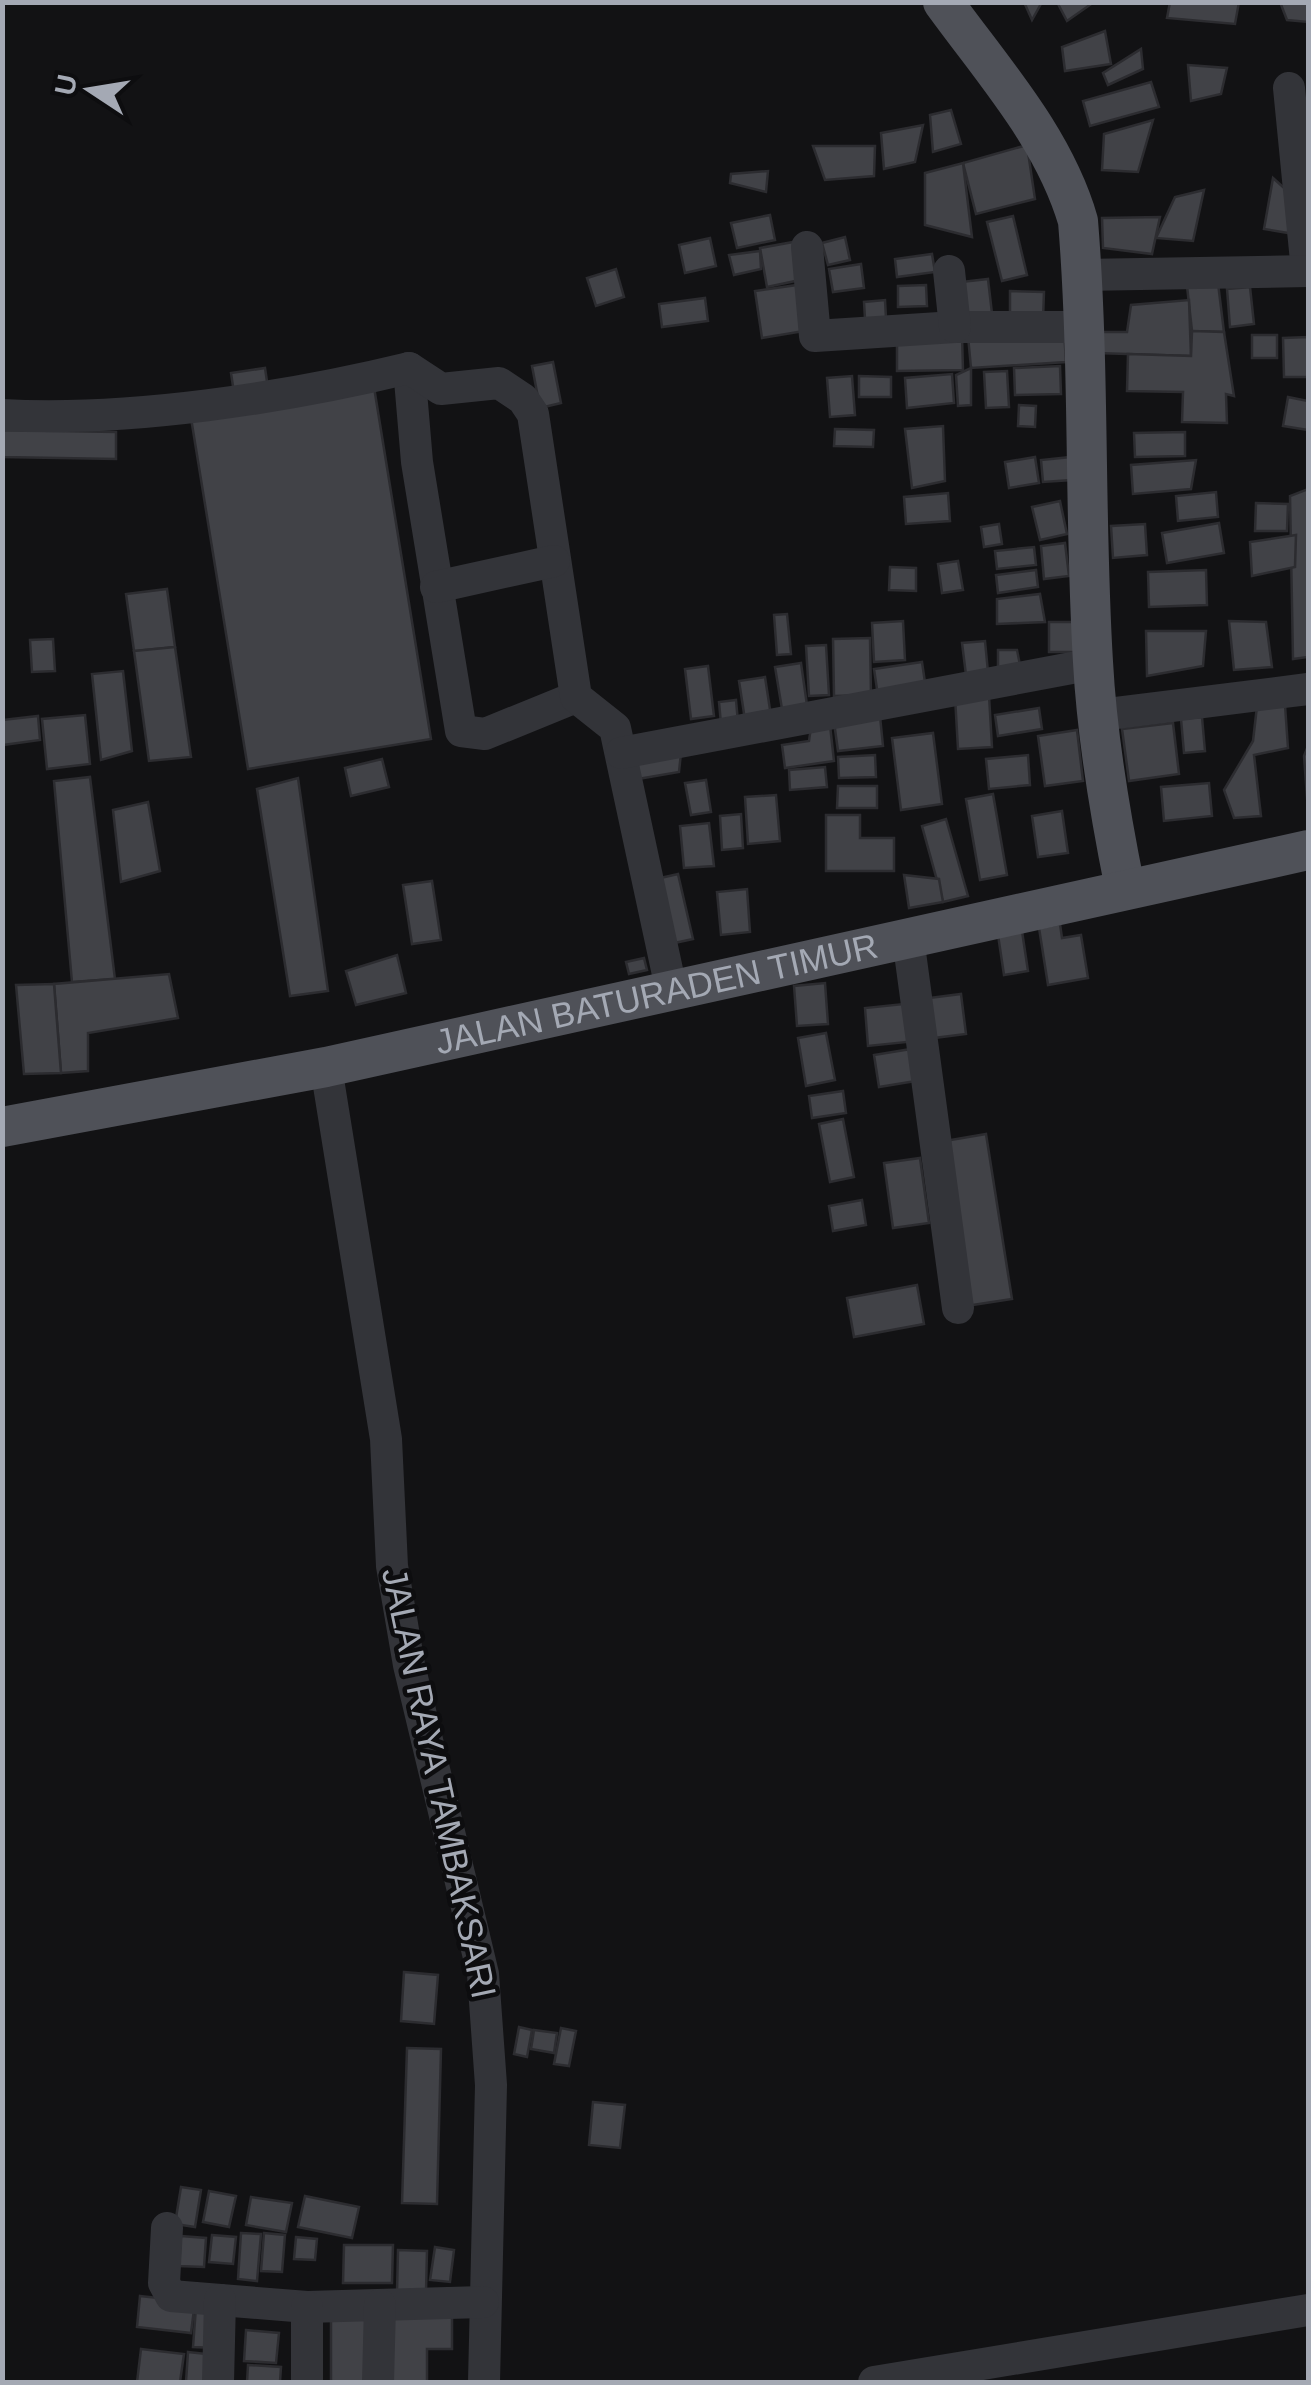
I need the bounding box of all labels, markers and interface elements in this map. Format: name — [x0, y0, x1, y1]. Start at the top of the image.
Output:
north arrow — [40, 40, 140, 140]
text: U — [49, 72, 83, 98]
street label: JALAN BATURADEN TIMUR — [432, 926, 881, 1061]
street label: JALAN RAYA TAMBAKSARI — [375, 1564, 504, 2002]

